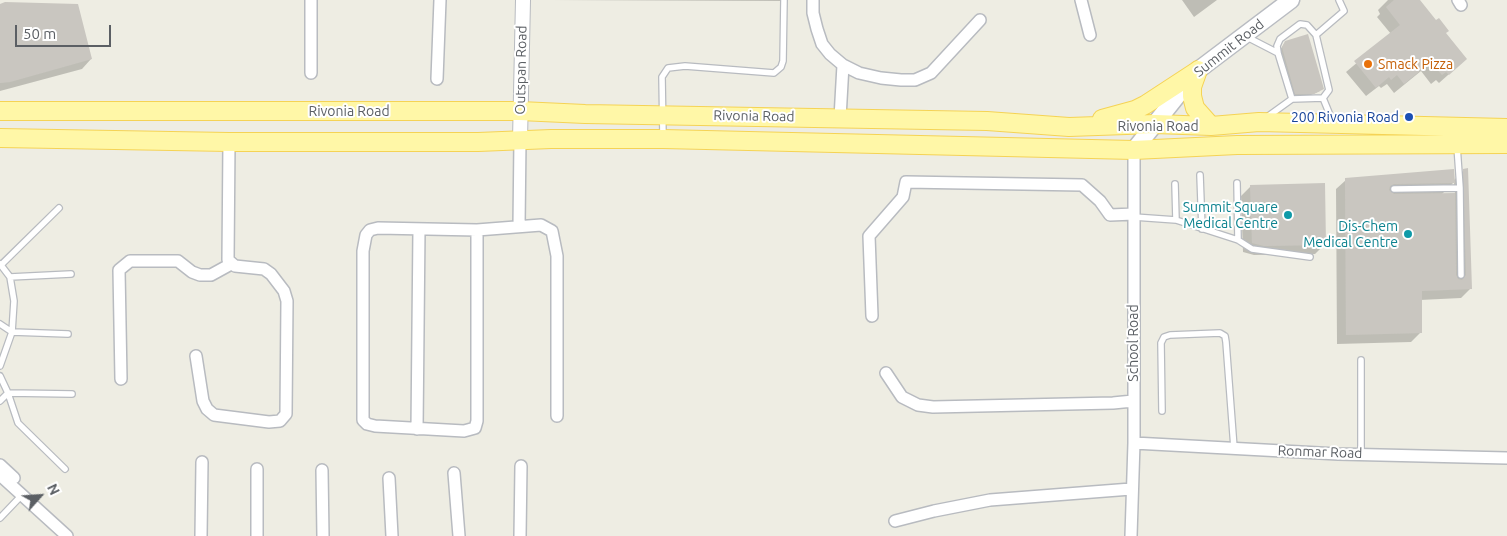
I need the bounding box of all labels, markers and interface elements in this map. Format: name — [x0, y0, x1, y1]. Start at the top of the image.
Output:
scale bar — [18, 15, 114, 47]
street label: Summit Road — [1191, 16, 1267, 80]
text: 50 m — [23, 25, 56, 42]
street label: Outspan Road — [512, 25, 530, 115]
place label: Smack Pizza — [1378, 56, 1453, 72]
marker: Smack Pizza — [1362, 58, 1374, 70]
street label: Rivonia Road — [308, 103, 390, 119]
street label: Rivonia Road — [713, 107, 795, 125]
place label: 200 Rivonia Road — [1291, 109, 1399, 125]
marker: 200 Rivonia Road — [1403, 111, 1415, 123]
street label: Rivonia Road — [1117, 118, 1199, 134]
place label: Summit Square Medical Centre — [1183, 199, 1278, 232]
marker: Summit Square Medical Centre — [1282, 209, 1294, 221]
place label: Dis-Chem Medical Centre — [1303, 218, 1398, 250]
marker: Dis-Chem Medical Centre — [1402, 228, 1414, 240]
street label: School Road — [1125, 304, 1141, 382]
street label: Ronmar Road — [1277, 442, 1363, 462]
north arrow — [15, 471, 65, 521]
text: N — [44, 481, 63, 498]

